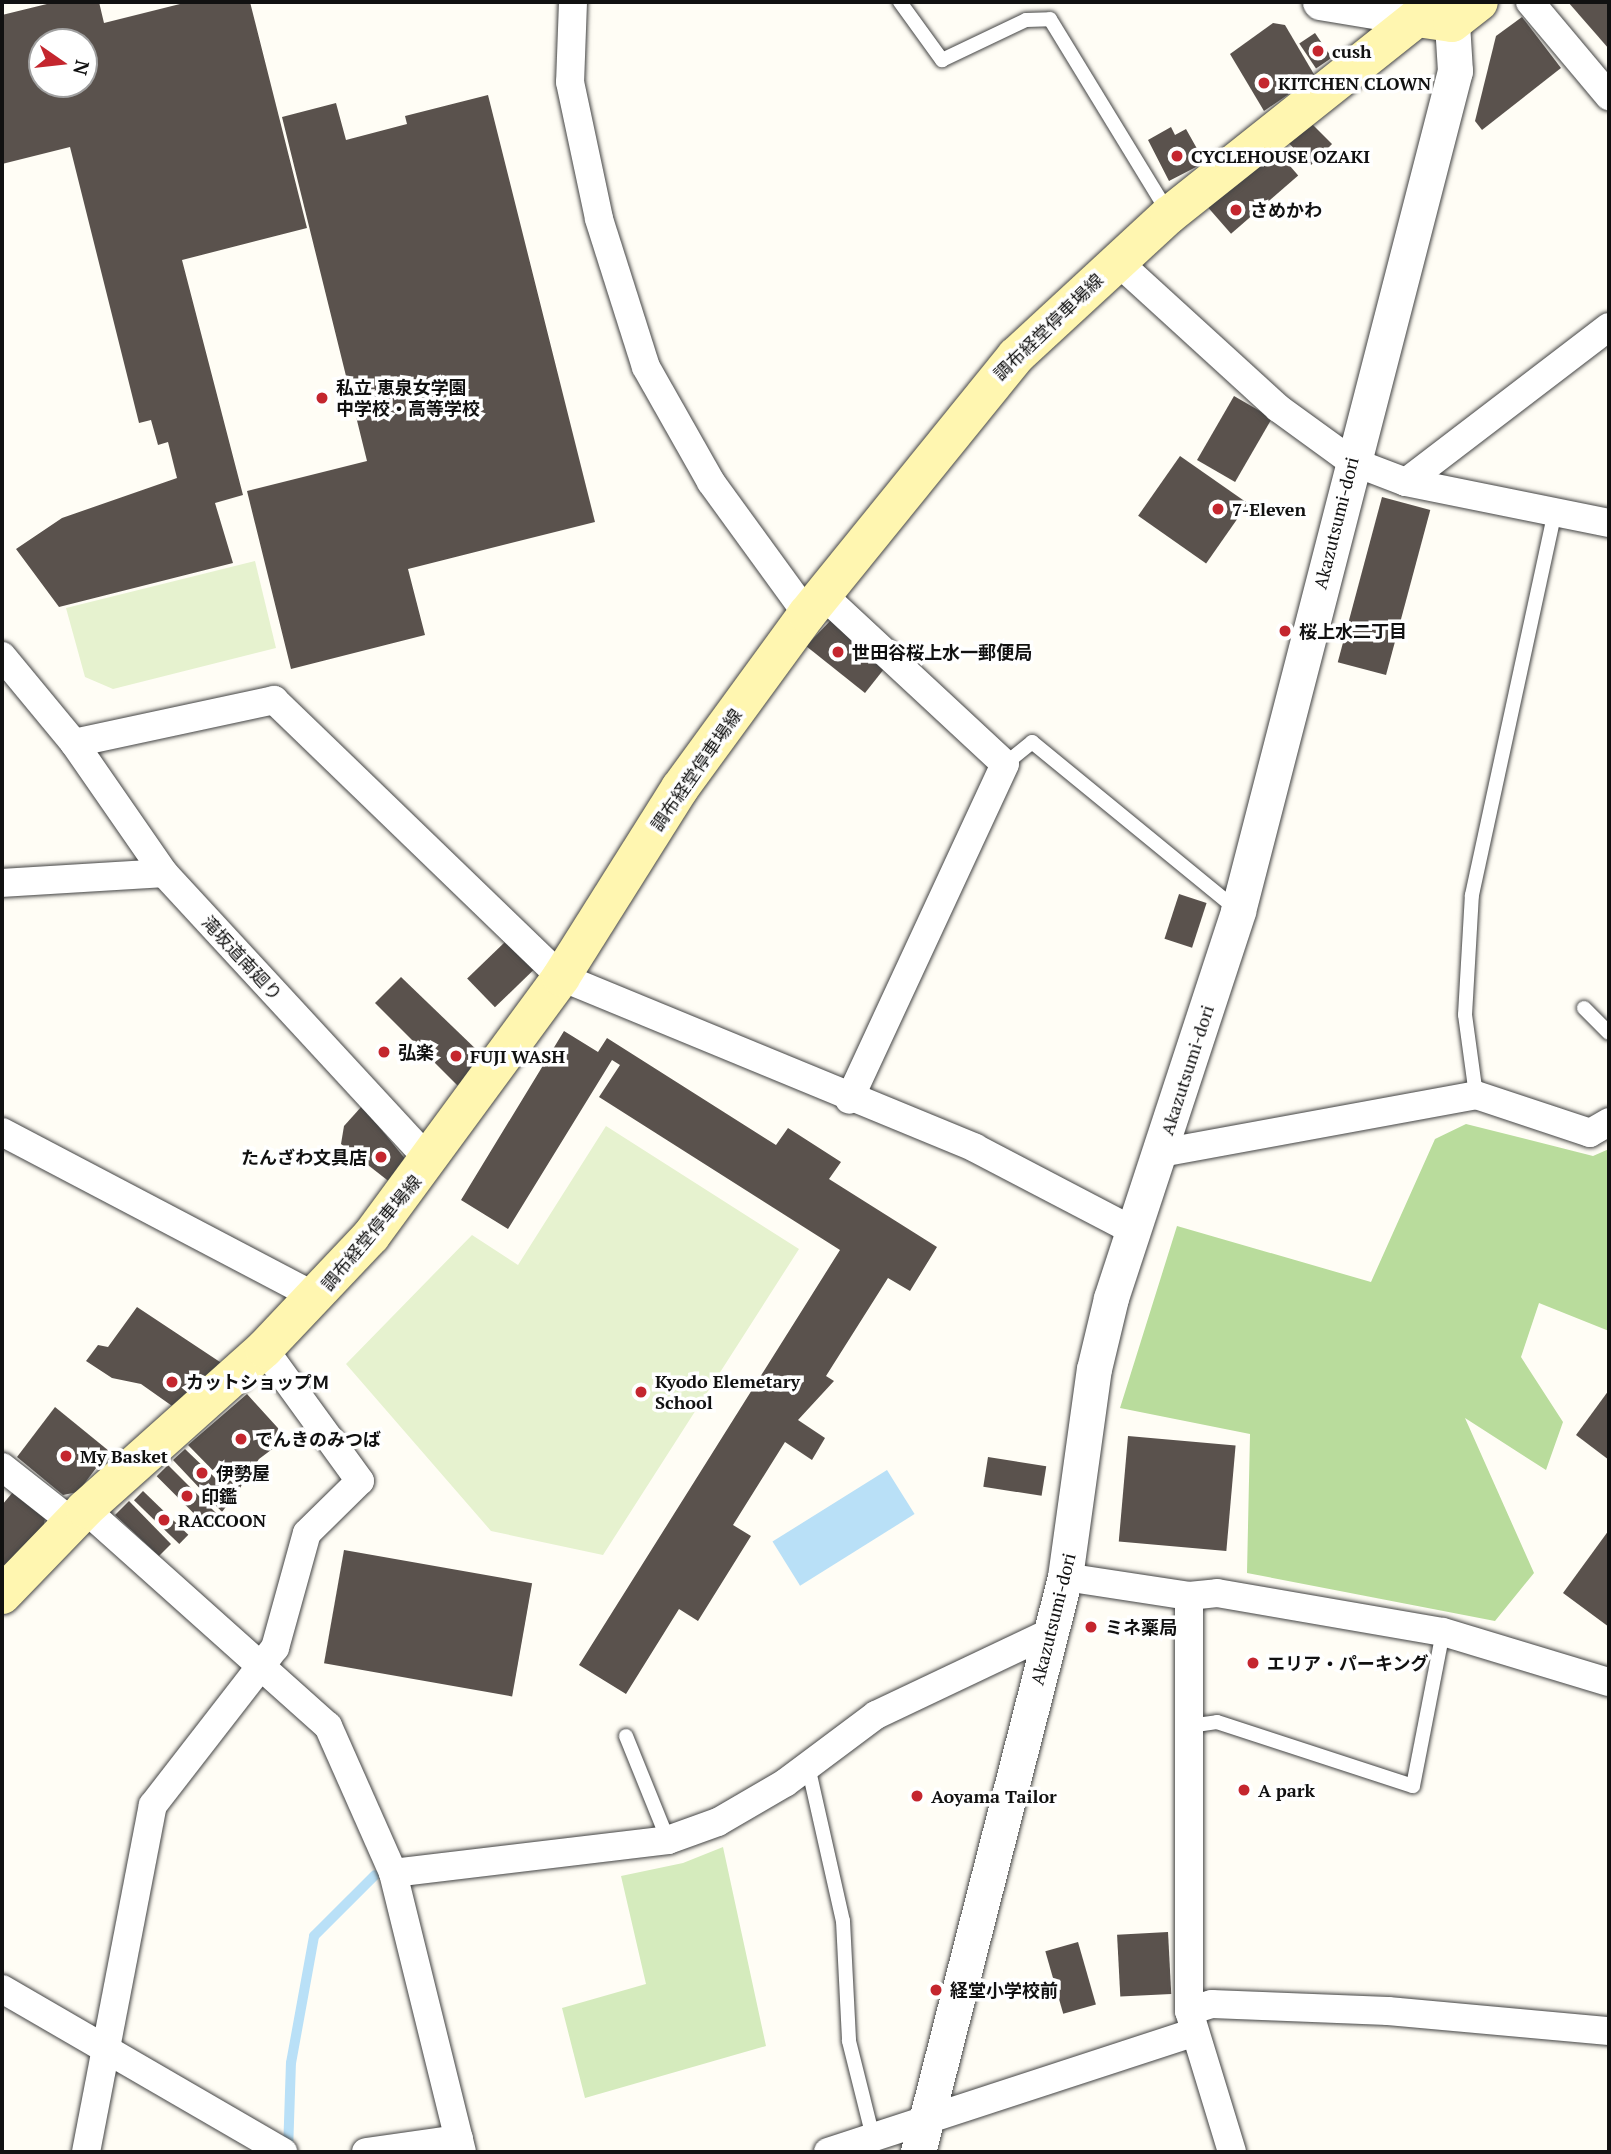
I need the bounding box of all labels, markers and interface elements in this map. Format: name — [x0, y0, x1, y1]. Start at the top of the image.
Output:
north arrow — [28, 28, 98, 98]
place label: cush — [1332, 40, 1372, 62]
marker: cush — [1310, 43, 1326, 59]
text: N — [68, 58, 96, 78]
place label: KITCHEN CLOWN — [1278, 72, 1431, 94]
marker: KITCHEN CLOWN — [1256, 75, 1272, 91]
place label: CYCLEHOUSE OZAKI — [1191, 145, 1370, 167]
marker: CYCLEHOUSE OZAKI — [1169, 148, 1185, 164]
place label: さめかわ — [1250, 199, 1322, 221]
marker: さめかわ — [1228, 202, 1244, 218]
street label: 調布経堂停車場線 — [989, 269, 1107, 385]
place label: 私立 恵泉女学園 中学校・高等学校 — [336, 377, 480, 420]
marker: 私立 恵泉女学園 中学校・高等学校 — [314, 390, 330, 406]
street label: Akazutsumi-dori — [1309, 455, 1363, 591]
place label: 7-Eleven — [1232, 498, 1306, 520]
marker: 7-Eleven — [1210, 501, 1226, 517]
place label: 桜上水二丁目 — [1299, 620, 1407, 642]
marker: 桜上水二丁目 — [1277, 623, 1293, 639]
place label: 世田谷桜上水一郵便局 — [852, 641, 1032, 663]
marker: 世田谷桜上水一郵便局 — [830, 644, 846, 660]
street label: 調布経堂停車場線 — [646, 705, 746, 835]
street label: 滝坂道南廻り — [197, 911, 287, 1005]
street label: Akazutsumi-dori — [1156, 1002, 1218, 1138]
place label: 弘楽 — [398, 1041, 434, 1063]
marker: 弘楽 — [376, 1044, 392, 1060]
place label: FUJI WASH — [470, 1045, 565, 1067]
marker: FUJI WASH — [448, 1048, 464, 1064]
place label: たんざわ文具店 — [241, 1146, 367, 1168]
marker: たんざわ文具店 — [373, 1149, 389, 1165]
street label: 調布経堂停車場線 — [316, 1171, 426, 1295]
place label: カットショップＭ — [186, 1371, 330, 1393]
place label: Kyodo Elemetary School — [655, 1371, 800, 1414]
marker: カットショップＭ — [164, 1374, 180, 1390]
marker: Kyodo Elemetary School — [633, 1384, 649, 1400]
place label: でんきのみつば — [255, 1428, 381, 1450]
marker: でんきのみつば — [233, 1431, 249, 1447]
place label: My Basket — [80, 1445, 168, 1467]
marker: My Basket — [58, 1448, 74, 1464]
place label: 伊勢屋 — [216, 1462, 270, 1484]
marker: 伊勢屋 — [194, 1465, 210, 1481]
place label: 印鑑 — [201, 1485, 237, 1507]
marker: 印鑑 — [179, 1488, 195, 1504]
place label: RACCOON — [178, 1509, 266, 1531]
marker: RACCOON — [156, 1512, 172, 1528]
street label: Akazutsumi-dori — [1026, 1551, 1080, 1687]
place label: ミネ薬局 — [1105, 1616, 1177, 1638]
marker: ミネ薬局 — [1083, 1619, 1099, 1635]
place label: エリア・パーキング — [1267, 1652, 1429, 1674]
marker: エリア・パーキング — [1245, 1655, 1261, 1671]
place label: A park — [1258, 1779, 1315, 1801]
marker: A park — [1236, 1782, 1252, 1798]
place label: Aoyama Tailor — [931, 1785, 1057, 1807]
marker: Aoyama Tailor — [909, 1788, 925, 1804]
place label: 経堂小学校前 — [950, 1979, 1058, 2001]
marker: 経堂小学校前 — [928, 1982, 944, 1998]

